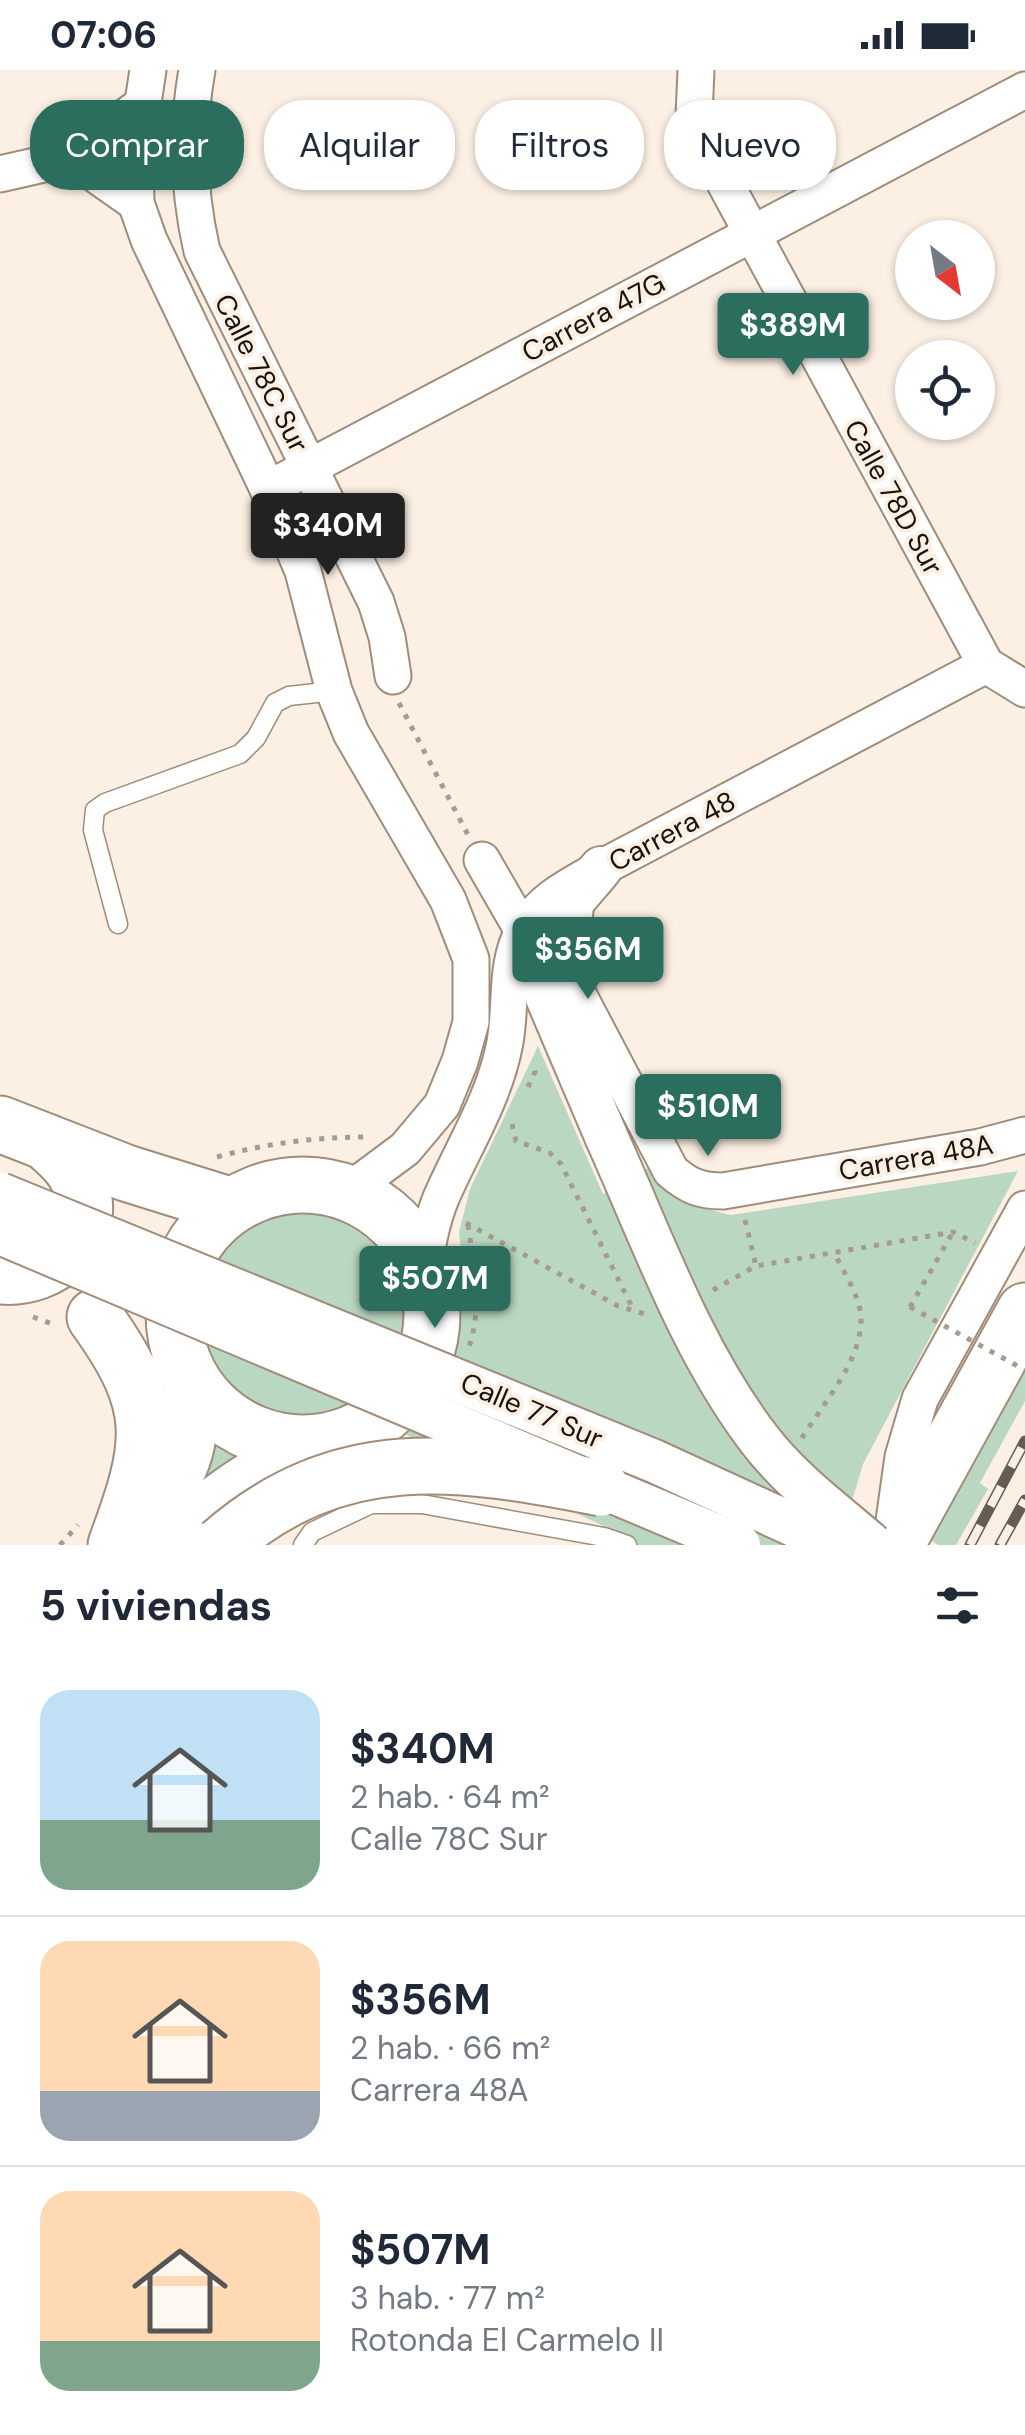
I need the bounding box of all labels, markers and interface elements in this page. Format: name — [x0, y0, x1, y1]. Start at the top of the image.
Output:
text: 07:06 — [50, 10, 157, 60]
chip: Comprar — [30, 100, 244, 190]
chip: Alquilar — [264, 100, 455, 190]
chip: Filtros — [475, 100, 644, 190]
chip: Nuevo — [664, 100, 836, 190]
north arrow — [895, 220, 995, 320]
map controls — [895, 220, 995, 440]
street label: Carrera 47G — [515, 264, 671, 371]
street label: Calle 78C Sur — [206, 288, 317, 459]
pin: $389M — [723, 293, 863, 378]
text: $389M — [740, 304, 846, 346]
button: locate — [895, 340, 995, 440]
street label: Calle 78D Sur — [836, 413, 951, 581]
pin: $340M — [258, 493, 398, 578]
text: $340M — [273, 504, 383, 546]
street label: Carrera 48 — [602, 783, 742, 880]
pin: $356M — [518, 917, 658, 1002]
text: $356M — [534, 928, 642, 970]
pin: $510M — [638, 1074, 778, 1159]
text: $510M — [657, 1085, 759, 1127]
street label: Carrera 48A — [836, 1126, 996, 1189]
pin: $507M — [365, 1246, 505, 1331]
text: $507M — [381, 1257, 489, 1299]
street label: Calle 77 Sur — [455, 1364, 609, 1457]
text: 5 viviendas — [40, 1578, 272, 1633]
icon: filters — [930, 1578, 985, 1633]
text: $340M — [350, 1721, 495, 1776]
icon: home — [120, 1730, 240, 1850]
text: 2 hab. · 64 m² — [350, 1776, 550, 1818]
text: Calle 78C Sur — [350, 1818, 548, 1860]
text: $356M — [350, 1972, 491, 2027]
icon: home — [120, 1981, 240, 2101]
text: 2 hab. · 66 m² — [350, 2027, 550, 2069]
text: Carrera 48A — [350, 2069, 529, 2111]
text: $507M — [350, 2222, 491, 2277]
icon: home — [120, 2231, 240, 2351]
text: 3 hab. · 77 m² — [350, 2277, 545, 2319]
text: Rotonda El Carmelo II — [350, 2319, 664, 2361]

